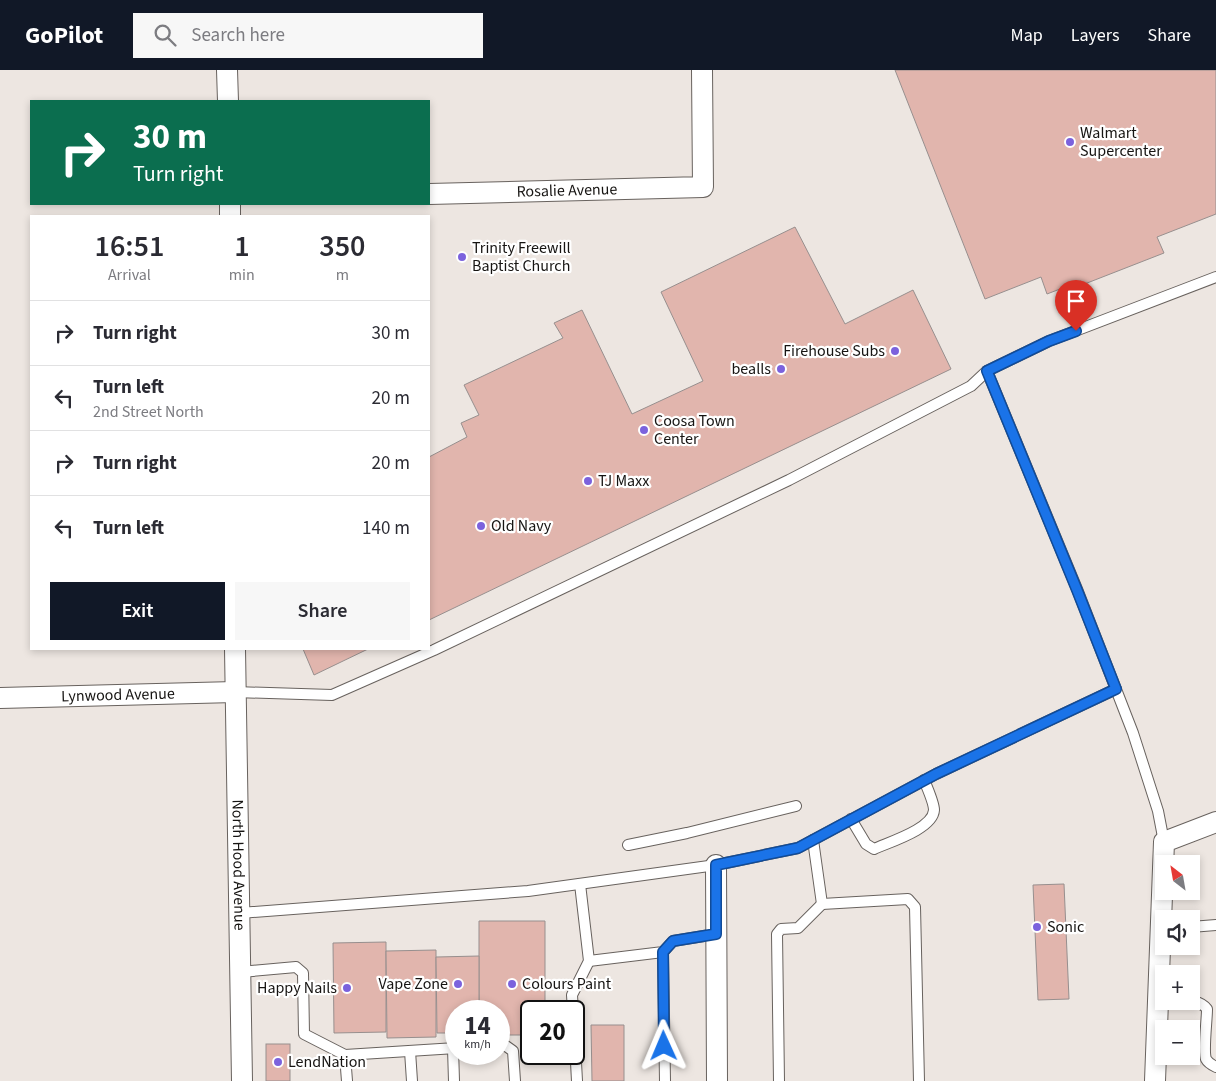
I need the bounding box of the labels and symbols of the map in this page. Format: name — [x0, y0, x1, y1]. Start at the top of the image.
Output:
place label: Walmart Supercenter — [1080, 122, 1162, 162]
marker: Walmart Supercenter — [1064, 136, 1076, 148]
street label: Rosalie Avenue — [516, 178, 618, 203]
place label: Trinity Freewill Baptist Church — [472, 237, 571, 277]
marker: Trinity Freewill Baptist Church — [456, 251, 468, 263]
pin — [1055, 280, 1097, 331]
place label: Firehouse Subs — [783, 340, 885, 362]
marker: Firehouse Subs — [889, 345, 901, 357]
place label: bealls — [732, 358, 771, 380]
marker: bealls — [775, 363, 787, 375]
place label: Coosa Town Center — [654, 410, 735, 450]
marker: Coosa Town Center — [638, 424, 650, 436]
place label: TJ Maxx — [598, 470, 649, 492]
marker: TJ Maxx — [582, 475, 594, 487]
place label: Old Navy — [491, 515, 552, 537]
marker: Old Navy — [475, 520, 487, 532]
street label: Lynwood Avenue — [61, 683, 175, 707]
street label: North Hood Avenue — [226, 799, 251, 931]
north arrow — [1155, 855, 1200, 900]
place label: Sonic — [1047, 916, 1084, 938]
marker: Sonic — [1031, 921, 1043, 933]
place label: Vape Zone — [378, 973, 448, 995]
place label: Colours Paint — [522, 973, 612, 995]
place label: Happy Nails — [257, 977, 337, 999]
marker: Vape Zone — [452, 978, 464, 990]
marker: Colours Paint — [506, 978, 518, 990]
marker: Happy Nails — [341, 982, 353, 994]
speed limit sign: 20 — [520, 1000, 585, 1065]
position arrow — [637, 1019, 689, 1071]
place label: LendNation — [288, 1051, 366, 1073]
marker: LendNation — [272, 1056, 284, 1068]

